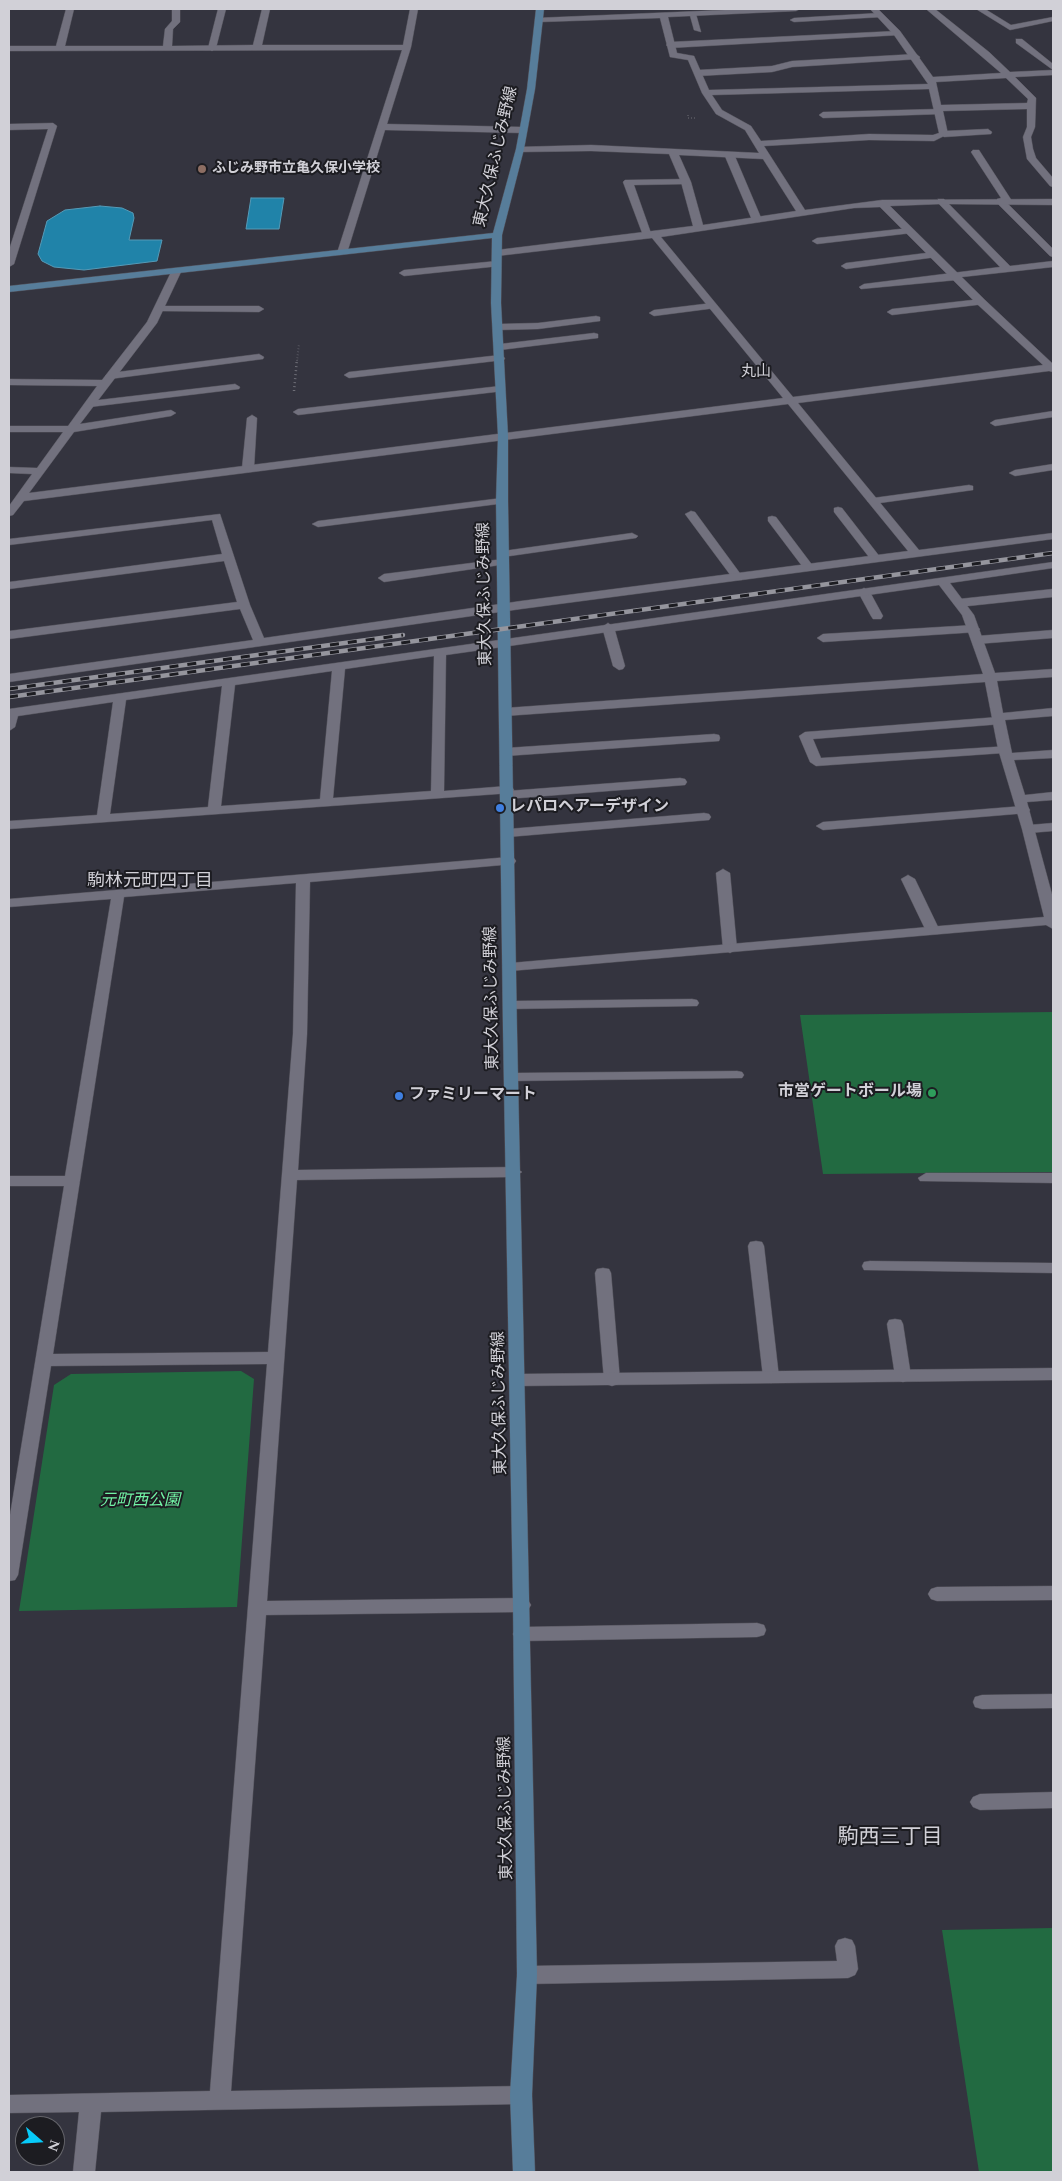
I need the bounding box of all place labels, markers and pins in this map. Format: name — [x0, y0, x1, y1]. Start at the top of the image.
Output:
place label: ふじみ野市立亀久保小学校 — [212, 161, 380, 177]
marker: ふじみ野市立亀久保小学校 — [196, 163, 208, 175]
place label: レパロヘアーデザイン — [510, 798, 669, 818]
marker: レパロヘアーデザイン — [494, 802, 506, 814]
place label: 市営ゲートボール場 — [778, 1083, 922, 1103]
place label: ファミリーマート — [409, 1086, 537, 1106]
marker: 市営ゲートボール場 — [926, 1087, 938, 1099]
marker: ファミリーマート — [393, 1090, 405, 1102]

